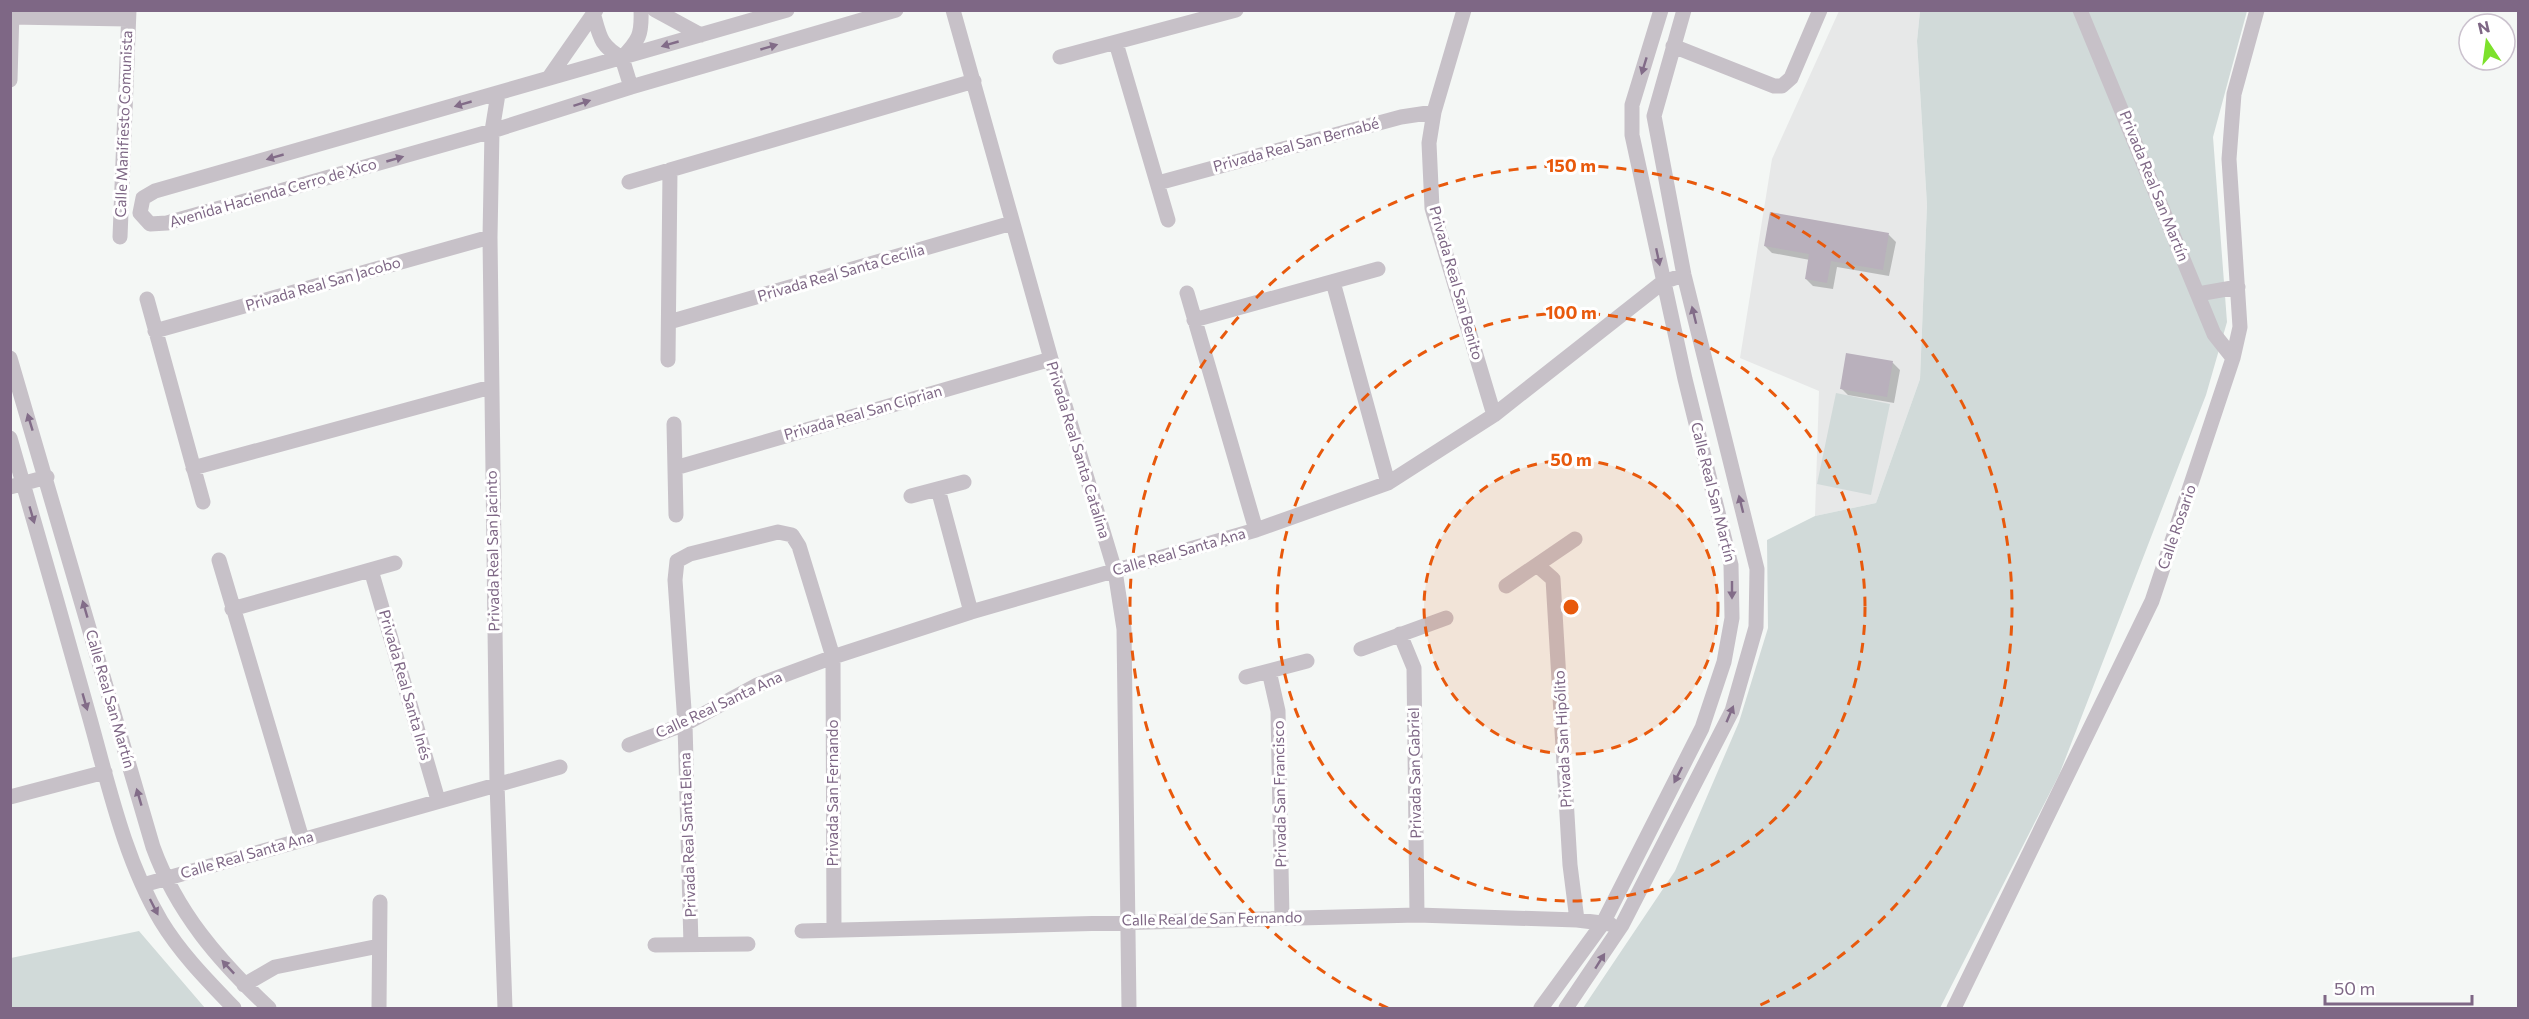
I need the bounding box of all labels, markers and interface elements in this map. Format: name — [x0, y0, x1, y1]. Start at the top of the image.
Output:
north arrow — [2457, 12, 2517, 72]
text: N — [2476, 16, 2491, 38]
street label: Calle Manifiesto Comunista — [111, 30, 135, 218]
one-way arrow — [661, 40, 679, 49]
one-way arrow — [760, 42, 778, 51]
one-way arrow — [1639, 57, 1648, 75]
one-way arrow — [573, 98, 591, 107]
one-way arrow — [454, 100, 472, 109]
street label: Privada Real San Martín — [2116, 108, 2193, 264]
street label: Privada Real San Bernabé — [1211, 113, 1381, 175]
one-way arrow — [266, 153, 284, 162]
street label: Avenida Hacienda Cerro de Xico — [167, 154, 378, 230]
one-way arrow — [386, 154, 404, 163]
text: 150 m — [1546, 154, 1596, 176]
street label: Privada Real San Benito — [1426, 204, 1488, 362]
street label: Privada Real Santa Cecilia — [755, 240, 926, 305]
one-way arrow — [1654, 248, 1663, 267]
street label: Privada Real San Jacobo — [243, 252, 402, 314]
text: 100 m — [1545, 301, 1597, 323]
one-way arrow — [1689, 305, 1699, 324]
street label: Privada Real Santa Catalina — [1043, 359, 1115, 540]
street label: Privada Real San Ciprian — [782, 381, 944, 443]
one-way arrow — [25, 413, 34, 431]
street label: Calle Real San Martín — [1688, 420, 1740, 563]
text: 50 m — [1550, 448, 1592, 470]
street label: Privada Real San Jacinto — [482, 470, 502, 632]
street label: Calle Rosario — [2153, 482, 2199, 571]
one-way arrow — [1735, 495, 1745, 513]
one-way arrow — [28, 506, 37, 524]
street label: Calle Real Santa Ana — [1110, 523, 1247, 579]
one-way arrow — [1727, 581, 1736, 600]
centre of rings — [1561, 597, 1581, 617]
one-way arrow — [80, 600, 89, 618]
street label: Privada Real Santa Inés — [376, 607, 436, 762]
street label: Calle Real San Martín — [83, 627, 139, 770]
street label: Calle Real Santa Ana — [653, 667, 785, 741]
street label: Privada San Hipólito — [1549, 670, 1575, 808]
one-way arrow — [81, 693, 91, 711]
one-way arrow — [1725, 705, 1735, 723]
street label: Privada San Gabriel — [1404, 707, 1424, 839]
street label: Privada San Fernando — [823, 719, 841, 866]
street label: Privada San Francisco — [1269, 720, 1289, 868]
street label: Privada Real Santa Elena — [675, 752, 699, 918]
one-way arrow — [1673, 767, 1683, 784]
one-way arrow — [133, 788, 143, 806]
street label: Calle Real Santa Ana — [178, 826, 315, 882]
one-way arrow — [149, 898, 159, 915]
street label: Calle Real de San Fernando — [1121, 907, 1303, 929]
one-way arrow — [1594, 953, 1605, 969]
one-way arrow — [221, 960, 235, 974]
scale bar — [2325, 968, 2472, 1006]
text: 50 m — [2334, 977, 2375, 999]

